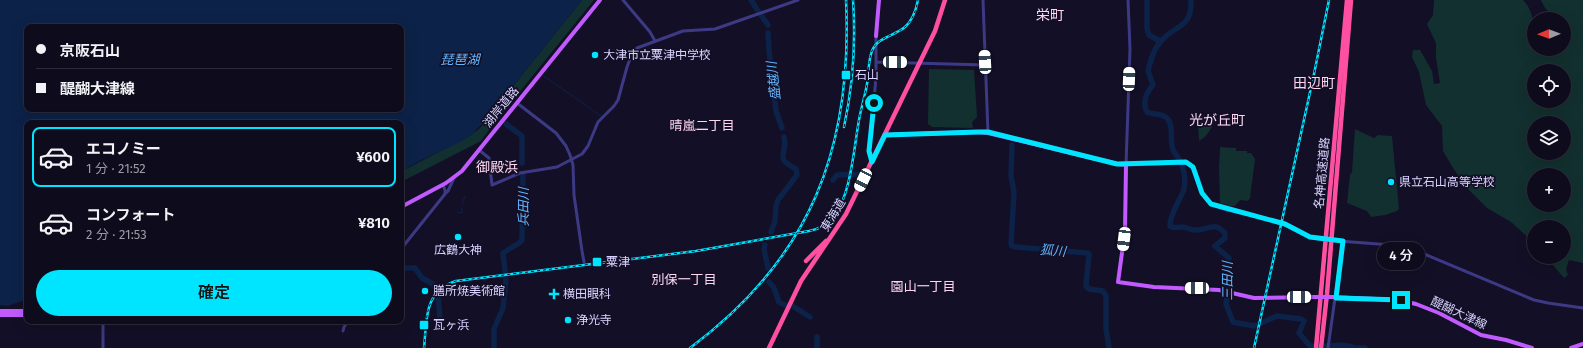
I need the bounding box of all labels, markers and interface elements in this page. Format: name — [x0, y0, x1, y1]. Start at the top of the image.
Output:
district label: 栄町 — [1036, 7, 1064, 24]
north arrow — [1527, 12, 1571, 56]
map controls — [1527, 12, 1571, 264]
text: 京阪石山 — [60, 42, 120, 60]
place label: 大津市立粟津中学校 — [603, 48, 711, 62]
marker: 大津市立粟津中学校 — [590, 50, 600, 60]
car — [978, 50, 992, 74]
water label: 琵琶湖 — [440, 52, 481, 67]
car — [883, 56, 907, 68]
water label: 盛越川 — [764, 59, 783, 101]
button: locate — [1527, 64, 1571, 108]
car — [1123, 67, 1135, 91]
place label: 石山 — [855, 68, 879, 82]
marker: 石山 — [840, 69, 852, 81]
district label: 田辺町 — [1293, 75, 1335, 92]
text: 醍醐大津線 — [60, 80, 135, 98]
street label: 湖岸道路 — [480, 84, 522, 130]
route start — [865, 94, 883, 112]
district label: 光が丘町 — [1189, 112, 1245, 129]
button: layers — [1527, 116, 1571, 160]
district label: 晴嵐二丁目 — [669, 118, 735, 133]
street label: 名神高速道路 — [1312, 137, 1332, 209]
icon: car — [38, 139, 74, 175]
text: エコノミー — [86, 140, 161, 158]
text: ¥600 — [356, 148, 390, 166]
district label: 御殿浜 — [476, 159, 518, 176]
text: 1 分 · 21:52 — [86, 161, 146, 176]
car — [852, 167, 874, 193]
button: + — [1527, 168, 1571, 212]
place label: 県立石山高等学校 — [1399, 175, 1495, 189]
marker: 県立石山高等学校 — [1386, 177, 1396, 187]
water label: 兵田川 — [516, 186, 531, 227]
street label: 東海道 — [818, 196, 848, 234]
icon: car — [38, 205, 74, 241]
text: コンフォート — [86, 206, 176, 224]
text: ¥810 — [358, 214, 390, 232]
button: − — [1527, 220, 1571, 264]
car — [1117, 226, 1131, 252]
text: 2 分 · 21:53 — [86, 227, 147, 242]
marker: 広鶴大神 — [453, 232, 463, 242]
water label: 狐川 — [1039, 242, 1069, 259]
callout: 4 分 — [1377, 242, 1425, 270]
place label: 広鶴大神 — [434, 243, 482, 257]
text: 4 分 — [1389, 248, 1413, 263]
place label: 粟津 — [606, 255, 630, 269]
marker: 粟津 — [591, 256, 603, 268]
water label: 三田川 — [1220, 260, 1235, 301]
button: 確定 — [36, 270, 392, 316]
district label: 別保一丁目 — [651, 272, 717, 287]
district label: 園山一丁目 — [890, 279, 956, 294]
car — [1185, 282, 1209, 294]
place label: 膳所焼美術館 — [433, 284, 505, 298]
marker: 膳所焼美術館 — [420, 286, 430, 296]
place label: 横田眼科 — [563, 287, 611, 301]
marker: 横田眼科 — [548, 288, 560, 300]
car — [1287, 291, 1311, 303]
route end — [1392, 291, 1410, 309]
street label: 醍醐大津線 — [1429, 294, 1489, 332]
place label: 浄光寺 — [576, 313, 612, 327]
marker: 浄光寺 — [563, 315, 573, 325]
place label: 瓦ヶ浜 — [433, 318, 469, 332]
marker: 瓦ヶ浜 — [418, 319, 430, 331]

